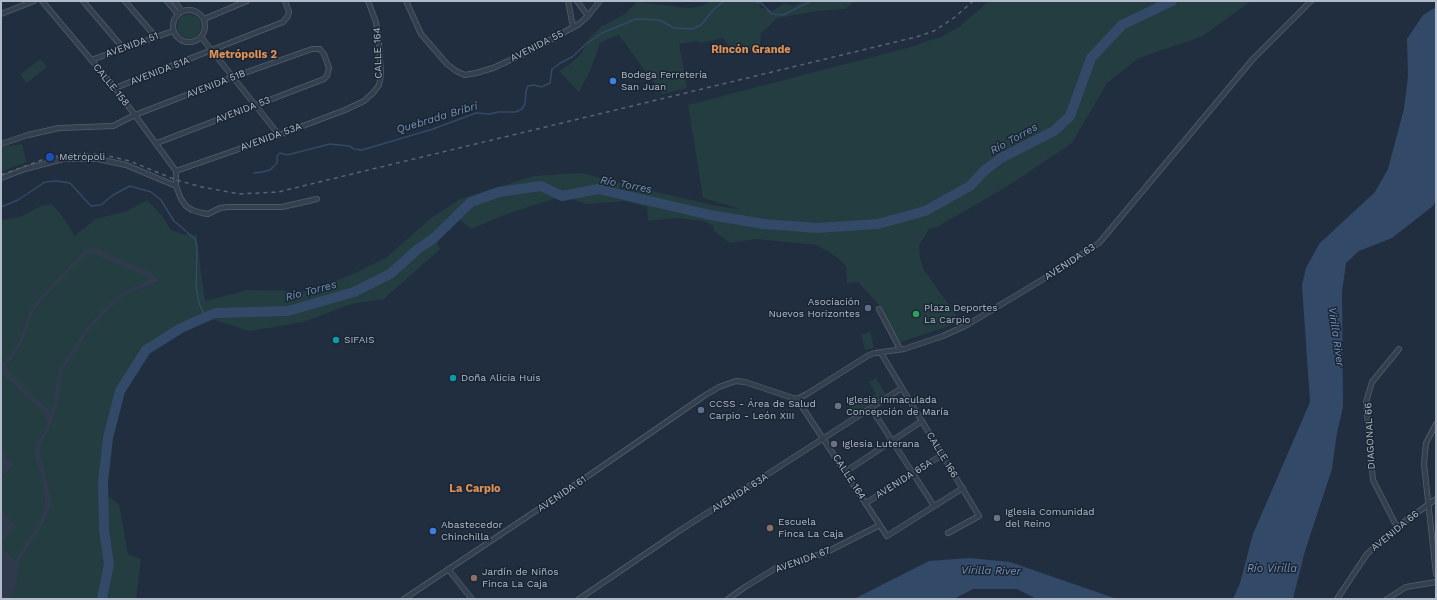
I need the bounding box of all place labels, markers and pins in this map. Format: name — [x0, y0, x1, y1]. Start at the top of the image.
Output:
place label: Bodega Ferretería San Juan — [621, 69, 707, 92]
marker: Bodega Ferretería San Juan — [608, 76, 618, 86]
marker: Metrópoli — [44, 151, 56, 163]
place label: Metrópoli — [59, 151, 105, 163]
place label: Asociación Nuevos Horizontes — [768, 296, 860, 320]
place label: Plaza Deportes La Carpio — [924, 302, 997, 326]
marker: Asociación Nuevos Horizontes — [863, 303, 873, 313]
marker: Plaza Deportes La Carpio — [911, 309, 921, 319]
place label: SIFAIS — [344, 334, 375, 346]
marker: SIFAIS — [331, 335, 341, 345]
place label: Doña Alicia Huis — [461, 372, 540, 384]
marker: Doña Alicia Huis — [448, 373, 458, 383]
place label: Iglesia Inmaculada Concepción de María — [846, 394, 949, 418]
place label: CCSS - Área de Salud Carpio - León XIII — [709, 398, 816, 422]
marker: Iglesia Inmaculada Concepción de María — [833, 401, 843, 411]
marker: CCSS - Área de Salud Carpio - León XIII — [696, 405, 706, 415]
place label: Iglesia Luterana — [842, 438, 919, 450]
marker: Iglesia Luterana — [829, 439, 839, 449]
place label: Iglesia Comunidad del Reino — [1005, 506, 1095, 530]
marker: Iglesia Comunidad del Reino — [992, 513, 1002, 523]
place label: Escuela Finca La Caja — [778, 516, 844, 540]
place label: Abastecedor Chinchilla — [441, 519, 502, 542]
marker: Escuela Finca La Caja — [765, 523, 775, 533]
marker: Abastecedor Chinchilla — [428, 526, 438, 536]
place label: Jardín de Niños Finca La Caja — [482, 566, 558, 590]
marker: Jardín de Niños Finca La Caja — [469, 573, 479, 583]

